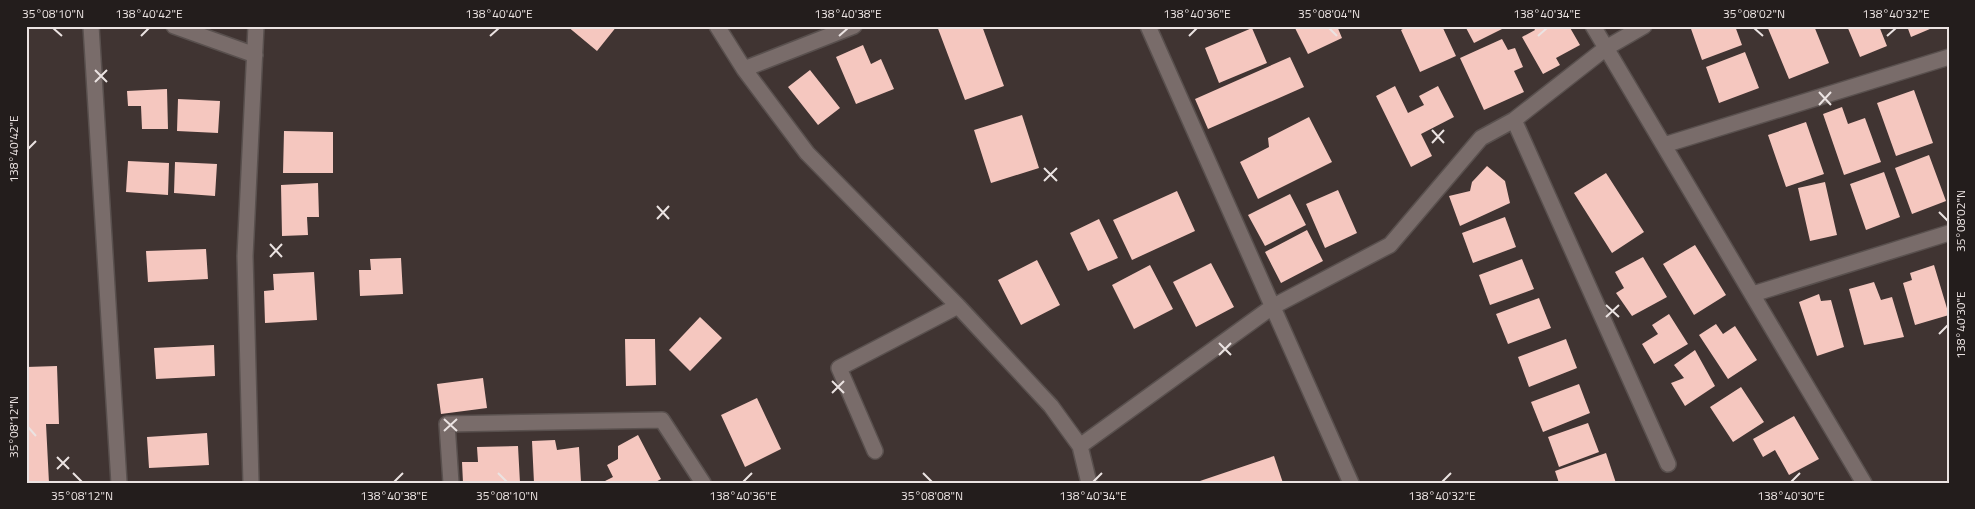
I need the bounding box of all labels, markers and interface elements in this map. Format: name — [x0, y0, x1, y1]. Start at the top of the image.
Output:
text: 35°08'10"N — [22, 4, 84, 23]
text: 138°40'42"E — [115, 4, 183, 23]
text: 138°40'40"E — [465, 4, 533, 23]
text: 138°40'38"E — [814, 4, 882, 23]
text: 138°40'36"E — [1163, 4, 1231, 23]
text: 35°08'04"N — [1298, 4, 1360, 23]
text: 138°40'34"E — [1513, 4, 1581, 23]
text: 35°08'02"N — [1723, 4, 1785, 23]
text: 138°40'32"E — [1862, 4, 1930, 23]
text: 138°40'42"E — [4, 115, 23, 183]
text: 35°08'02"N — [1951, 190, 1970, 252]
text: 138°40'30"E — [1951, 291, 1970, 359]
text: 35°08'12"N — [4, 396, 23, 458]
text: 35°08'12"N — [51, 486, 113, 505]
text: 138°40'38"E — [360, 486, 428, 505]
text: 35°08'10"N — [476, 486, 538, 505]
text: 138°40'36"E — [709, 486, 777, 505]
text: 35°08'08"N — [901, 486, 963, 505]
text: 138°40'34"E — [1059, 486, 1127, 505]
text: 138°40'32"E — [1408, 486, 1476, 505]
text: 138°40'30"E — [1757, 486, 1825, 505]

